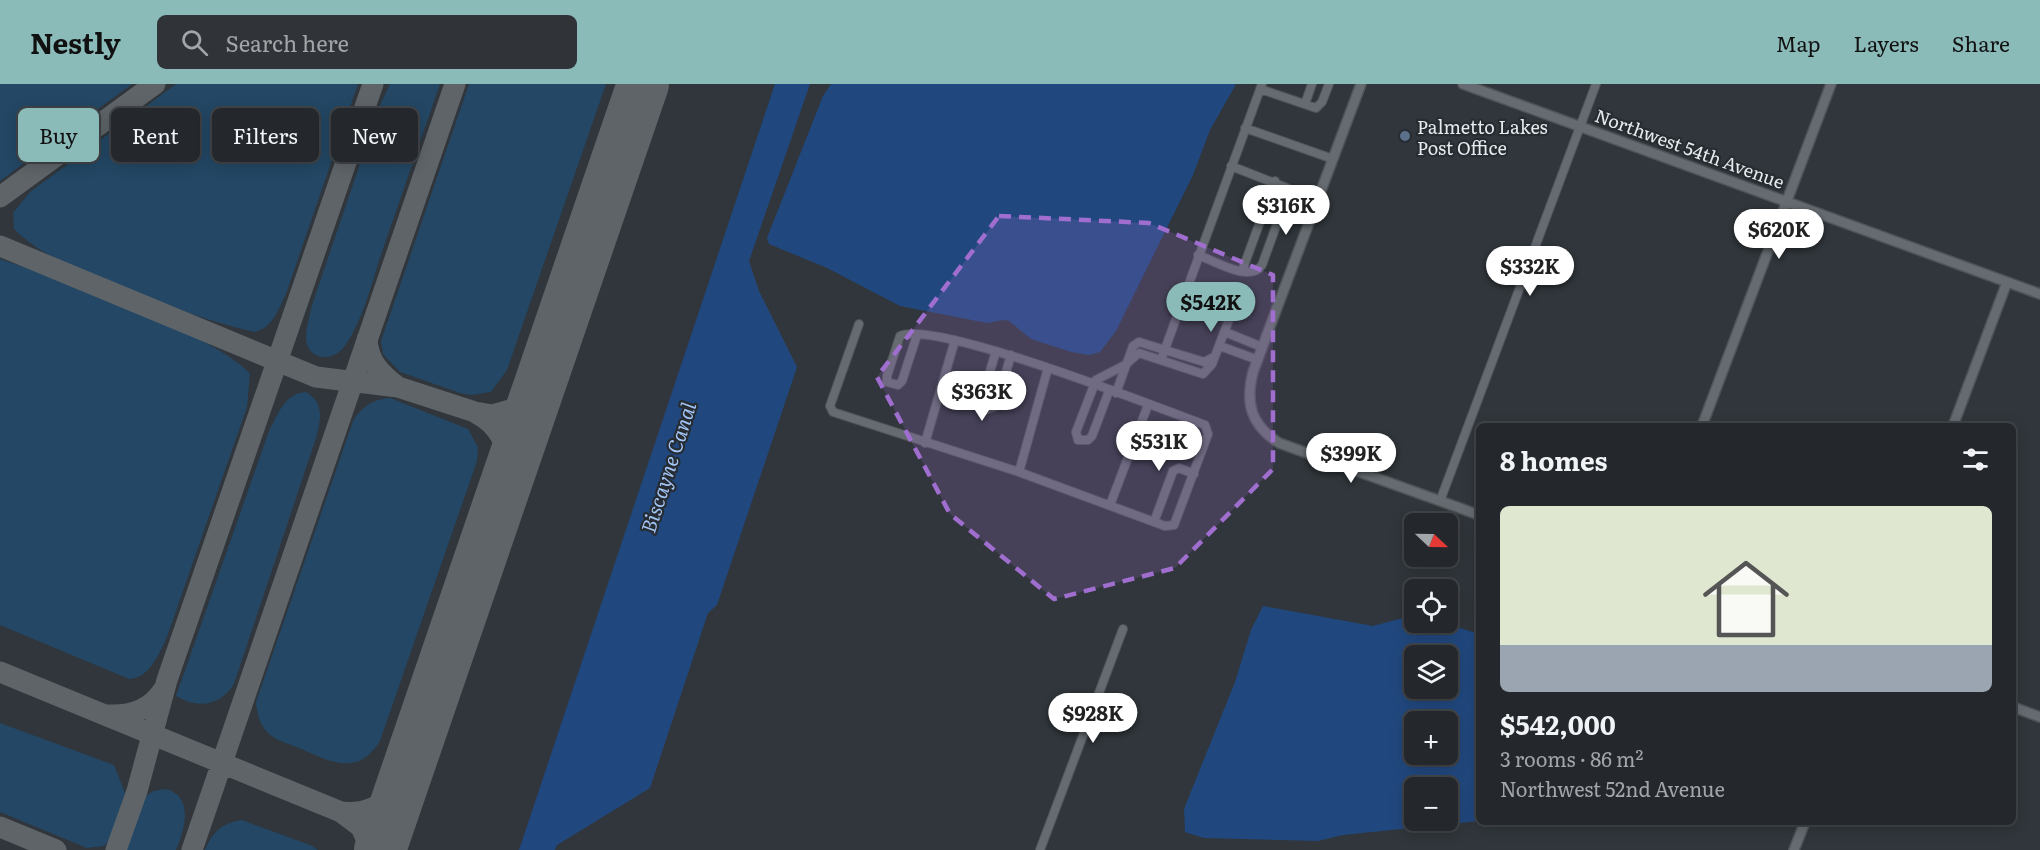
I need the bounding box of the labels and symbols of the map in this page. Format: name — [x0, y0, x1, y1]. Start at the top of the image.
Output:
street label: Northwest 54th Avenue — [1592, 101, 1788, 195]
place label: Palmetto Lakes Post Office — [1417, 113, 1548, 161]
marker: Palmetto Lakes Post Office — [1398, 129, 1412, 143]
pin: $316K — [1244, 185, 1328, 236]
pin: $620K — [1737, 209, 1821, 260]
pin: $332K — [1488, 246, 1572, 297]
pin: $542K — [1169, 282, 1253, 333]
pin: $363K — [940, 371, 1024, 422]
water label: Biscayne Canal — [632, 397, 702, 536]
pin: $531K — [1117, 421, 1201, 472]
pin: $399K — [1309, 433, 1393, 484]
north arrow — [1404, 513, 1458, 567]
pin: $928K — [1051, 693, 1135, 744]

